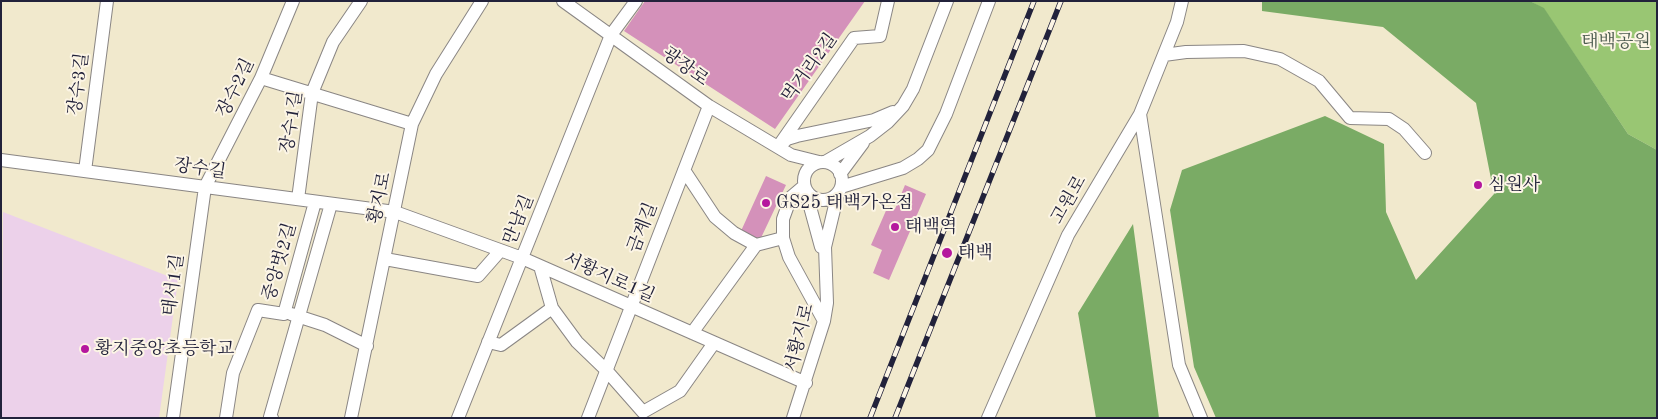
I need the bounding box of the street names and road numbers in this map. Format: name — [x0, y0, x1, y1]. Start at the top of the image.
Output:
street label: 먹거리2길 — [778, 29, 842, 107]
street label: 광장로 — [658, 43, 712, 91]
street label: 장수3길 — [64, 52, 94, 116]
street label: 장수2길 — [213, 55, 259, 121]
street label: 장수1길 — [276, 89, 308, 155]
street label: 장수길 — [173, 155, 227, 183]
street label: 황지로 — [364, 170, 396, 226]
street label: 고원로 — [1047, 172, 1091, 228]
street label: 만남길 — [499, 192, 539, 248]
street label: 금계길 — [624, 200, 662, 256]
street label: 중앙벗2길 — [259, 221, 301, 303]
street label: 서황지로1길 — [560, 248, 658, 308]
street label: 태서1길 — [159, 252, 189, 318]
street label: 서황지로 — [781, 302, 819, 374]

